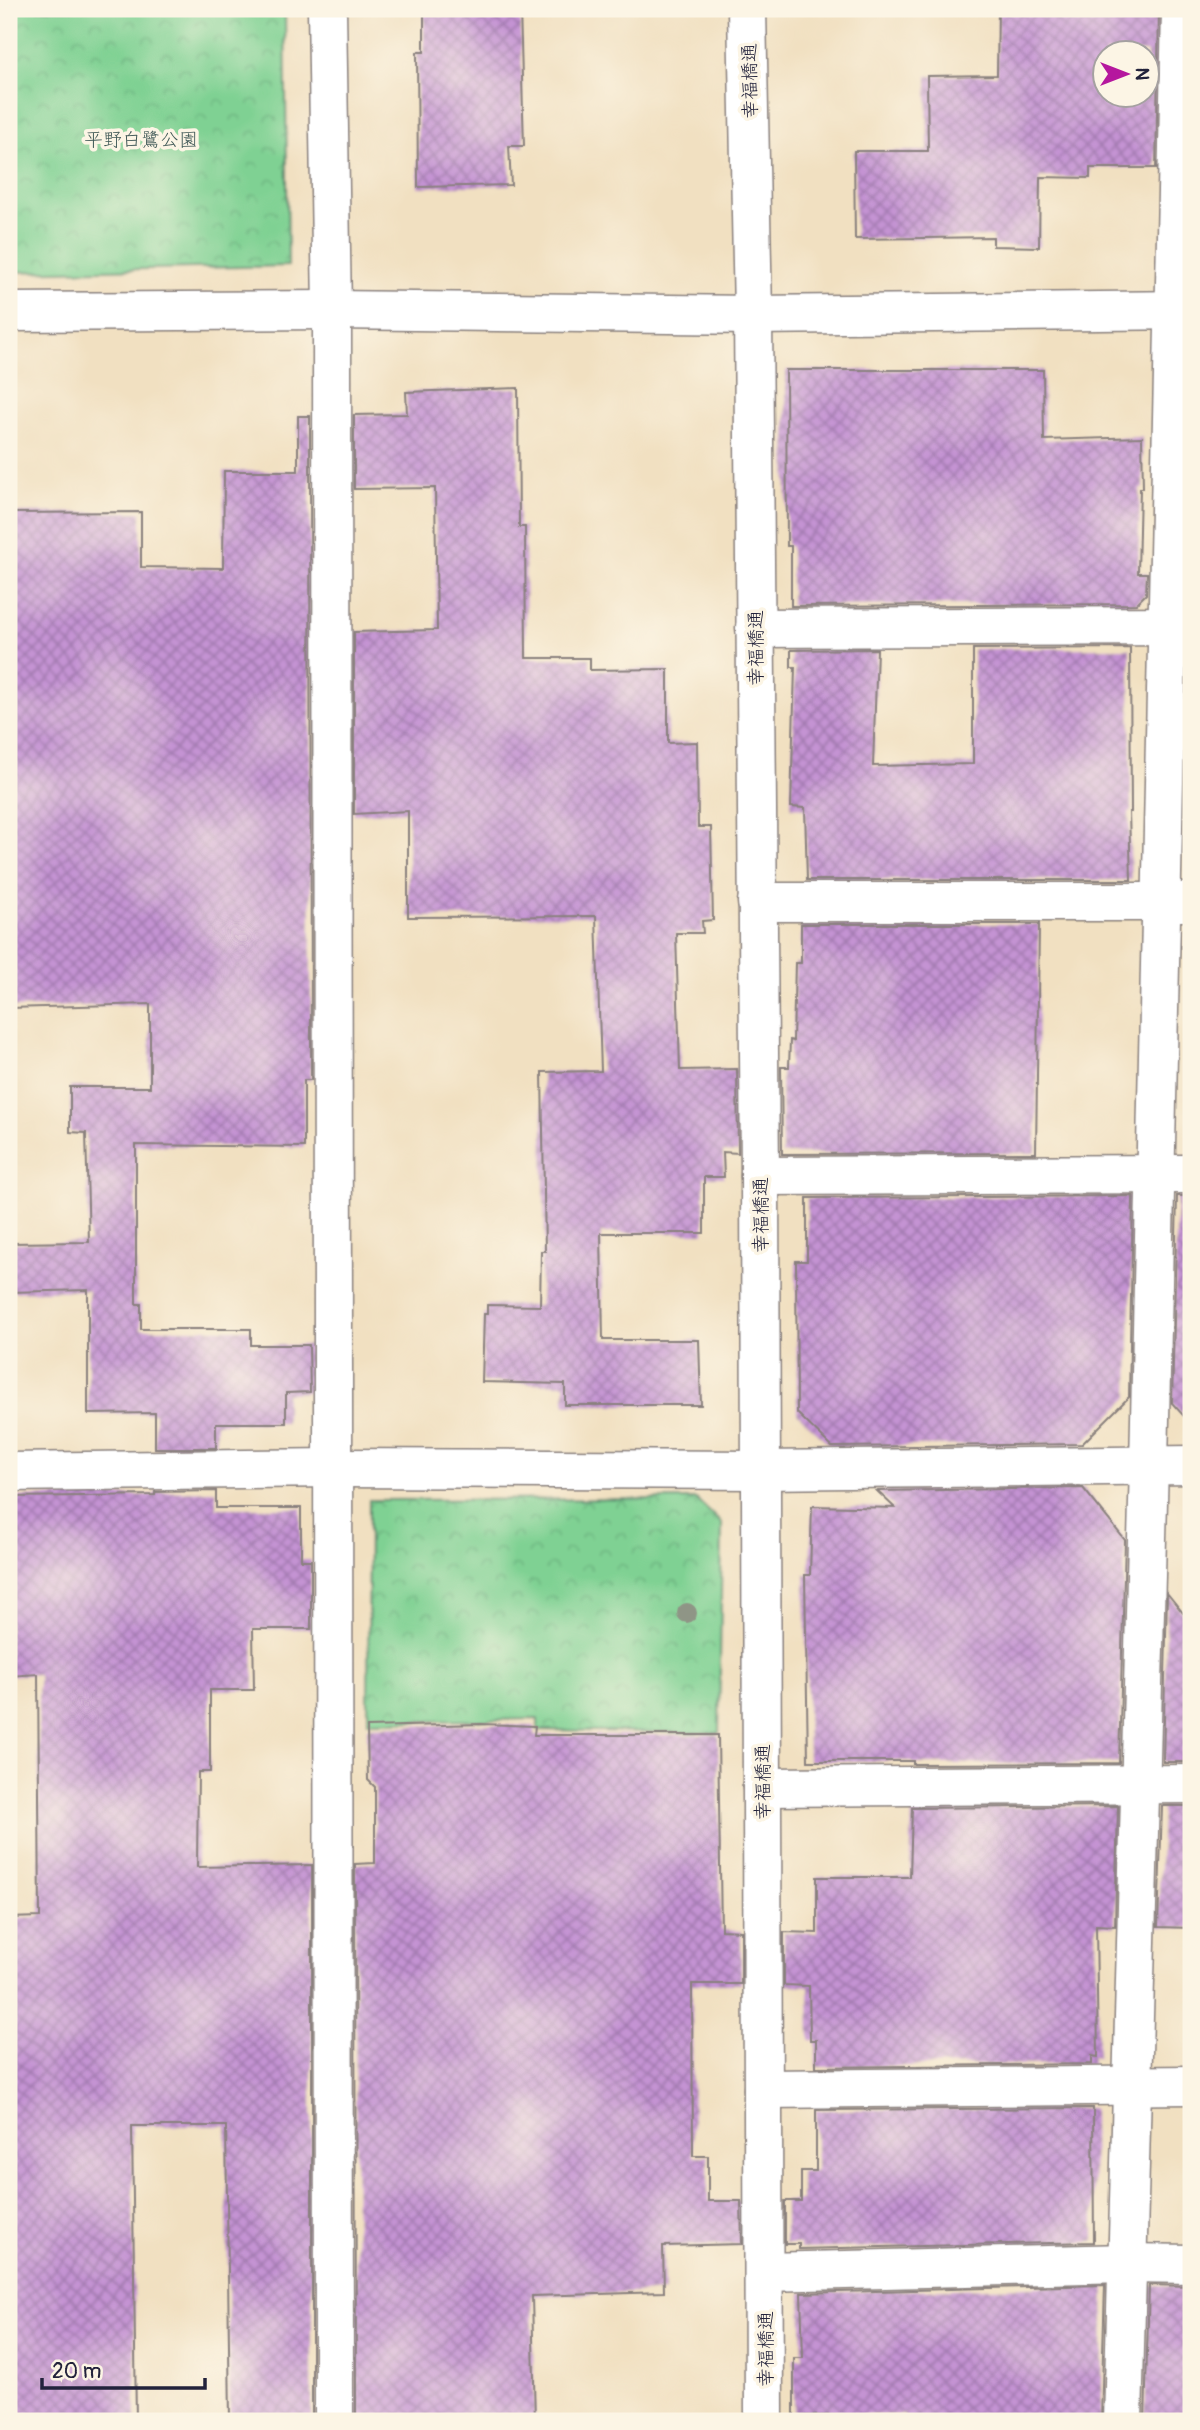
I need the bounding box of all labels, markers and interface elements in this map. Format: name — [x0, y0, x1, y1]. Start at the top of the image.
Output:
north arrow — [1092, 38, 1162, 108]
street label: 幸福橋通 — [737, 43, 763, 119]
text: N — [1130, 68, 1154, 81]
park label: 平野白鷺公園 — [84, 128, 198, 152]
street label: 幸福橋通 — [744, 610, 768, 686]
street label: 幸福橋通 — [749, 1177, 773, 1253]
street label: 幸福橋通 — [751, 1744, 775, 1820]
street label: 幸福橋通 — [754, 2311, 778, 2387]
scale bar — [42, 2346, 205, 2390]
text: 20 m — [52, 2358, 101, 2385]

